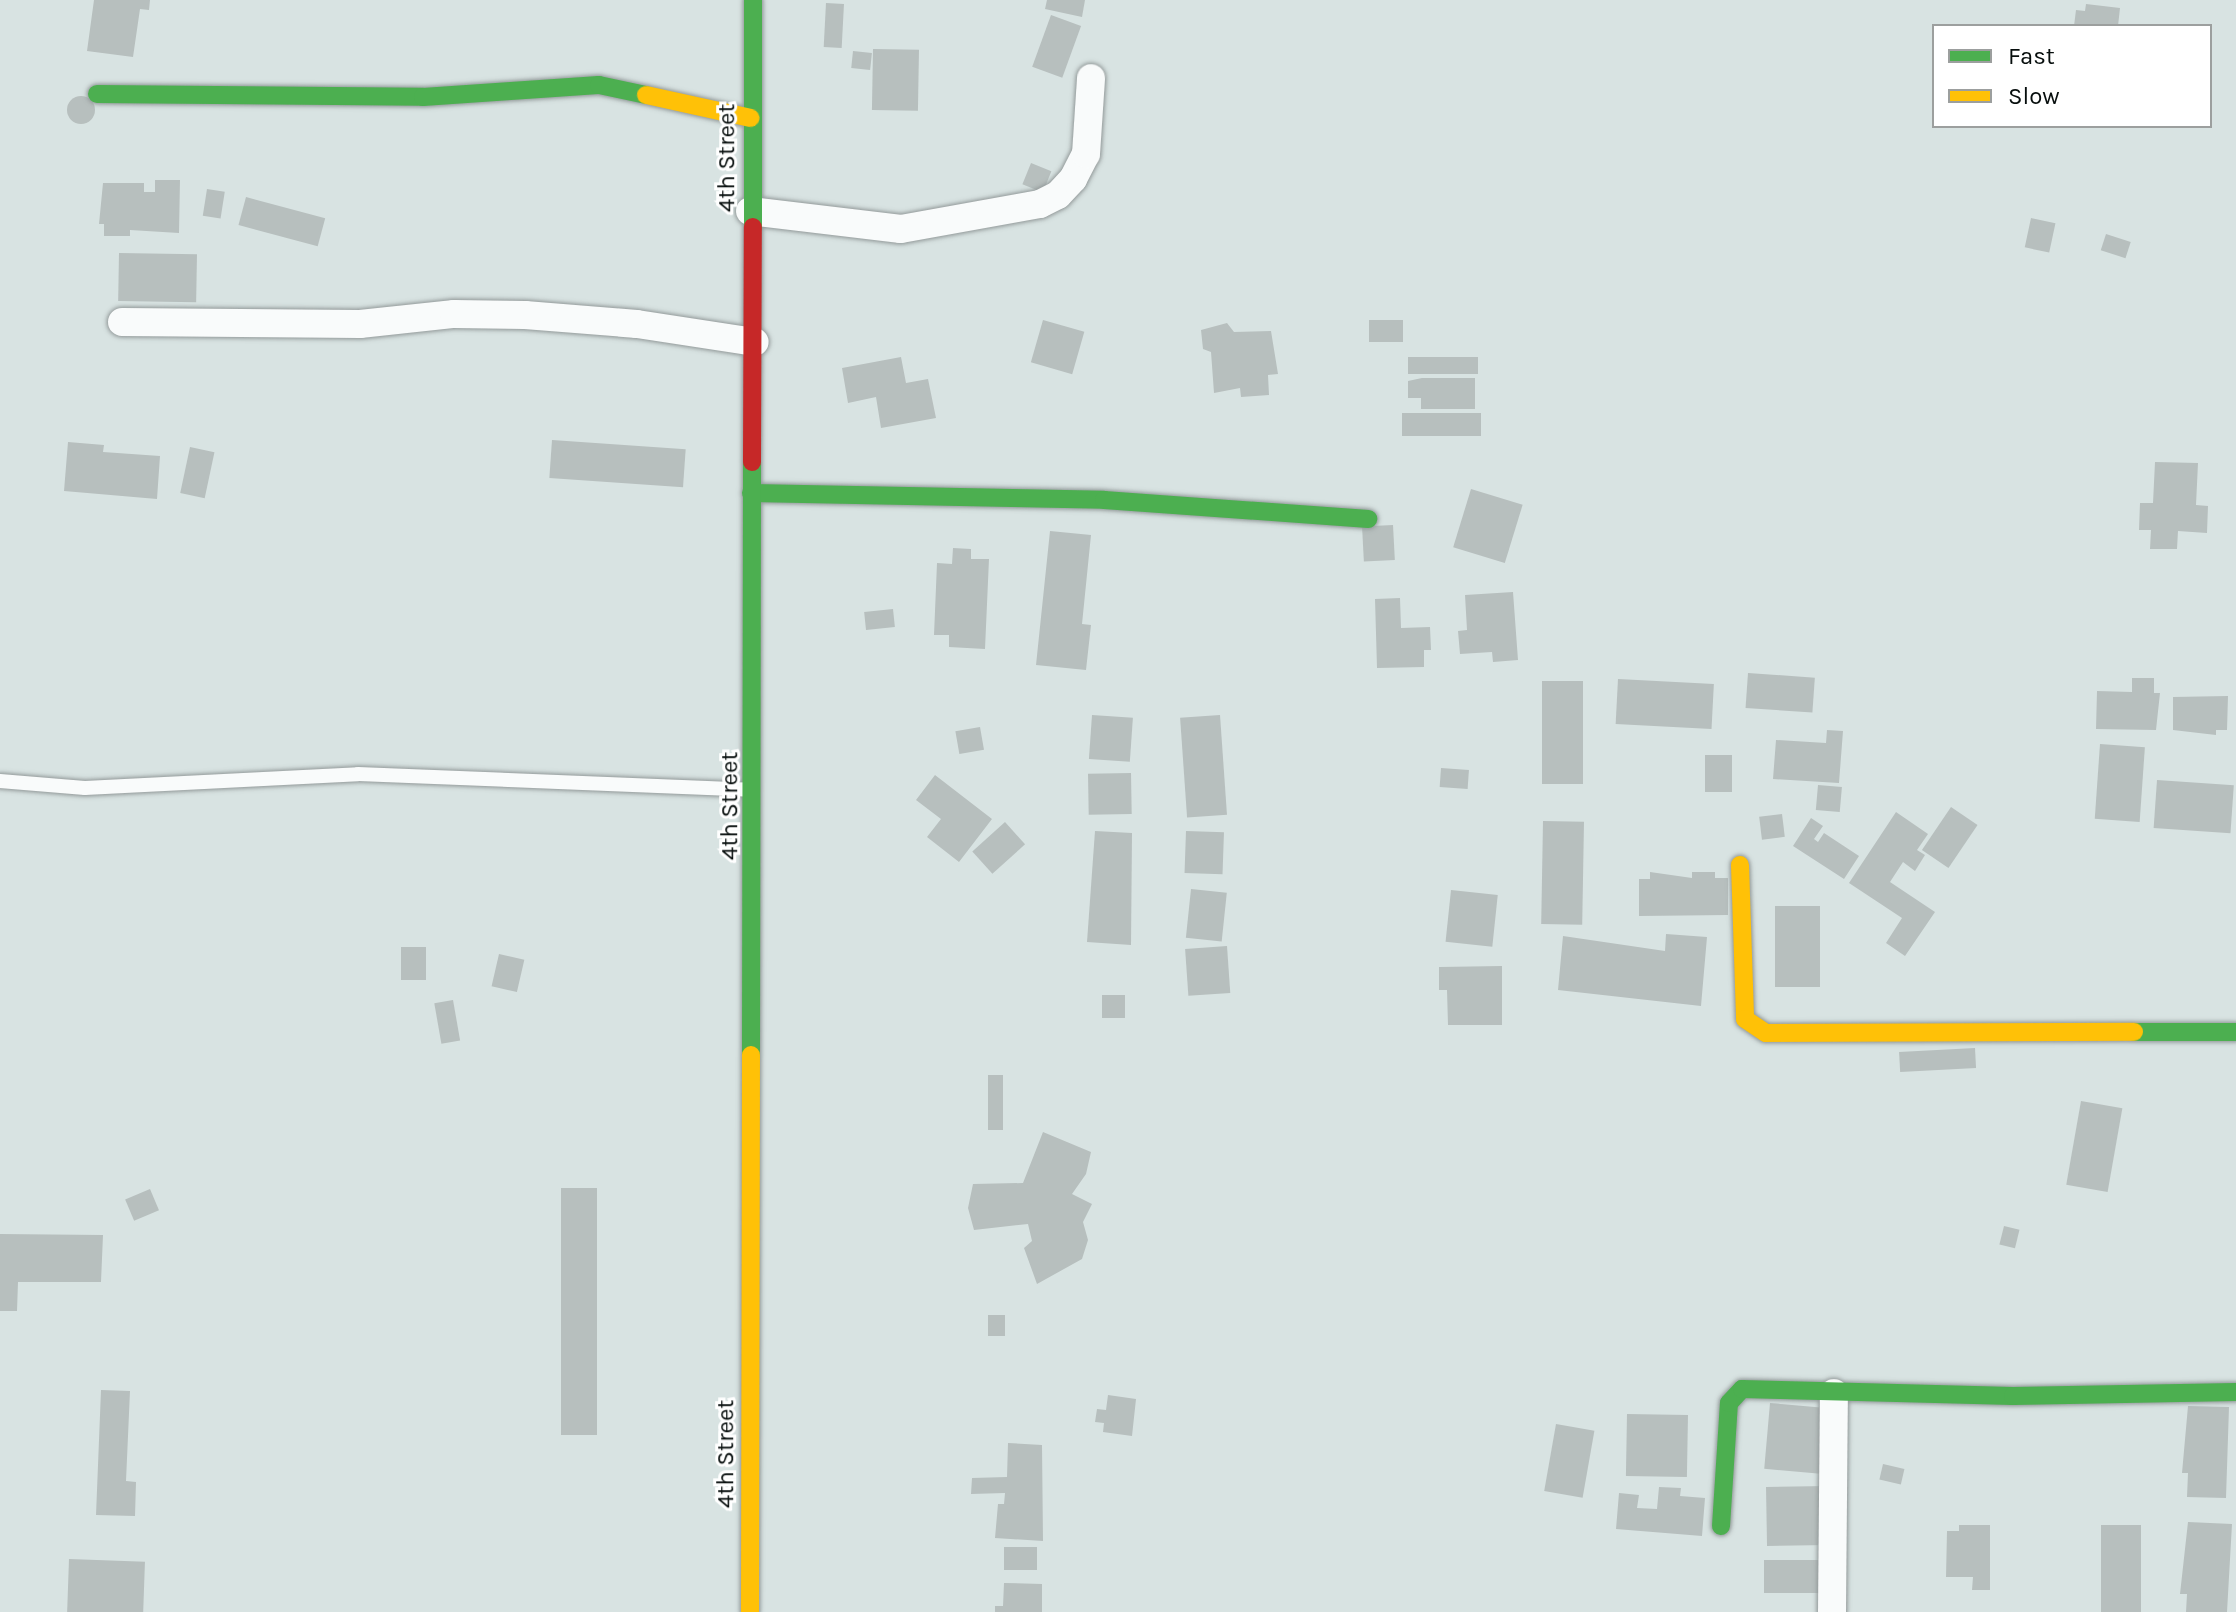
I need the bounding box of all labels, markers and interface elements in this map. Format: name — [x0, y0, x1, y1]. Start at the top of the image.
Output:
legend — [1932, 24, 2212, 128]
text: Fast — [2008, 42, 2055, 70]
text: Slow — [2008, 82, 2060, 110]
street label: 4th Street — [713, 104, 741, 212]
street label: 4th Street — [716, 752, 744, 860]
street label: 4th Street — [712, 1400, 740, 1508]

